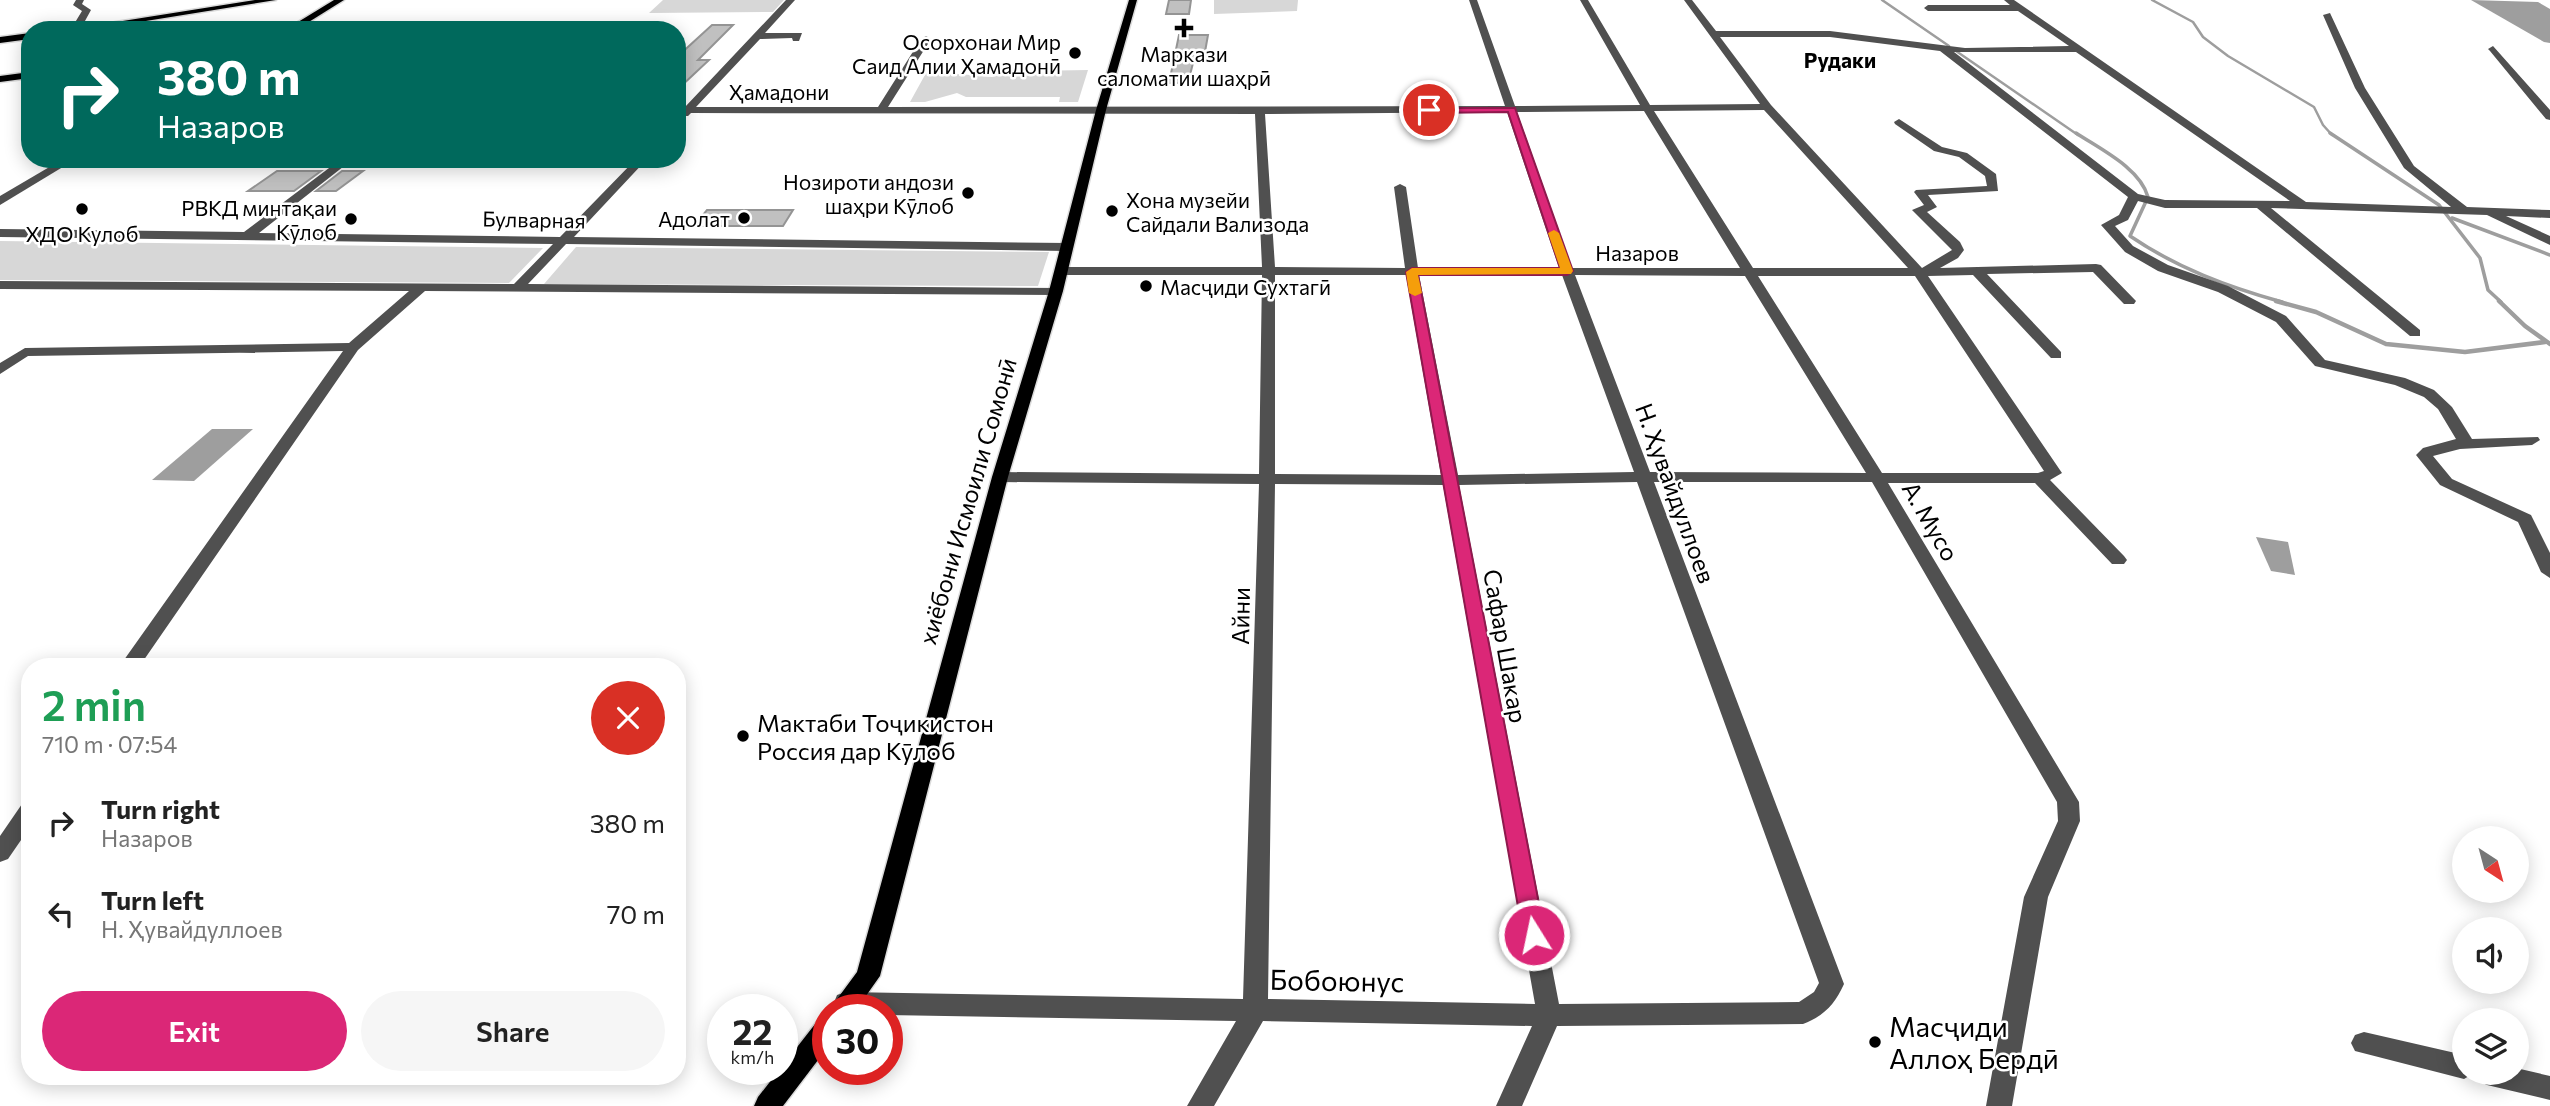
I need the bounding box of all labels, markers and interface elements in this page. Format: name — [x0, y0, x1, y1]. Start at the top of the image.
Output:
marker: Маркази саломатии шаҳрӣ — [1174, 18, 1194, 38]
place label: Осорхонаи Мир Саид Алии Ҳамадонӣ — [852, 29, 1061, 78]
place label: Маркази саломатии шаҳрӣ — [1097, 41, 1271, 90]
text: 380 m — [157, 45, 301, 105]
marker: Осорхонаи Мир Саид Алии Ҳамадонӣ — [1067, 45, 1083, 61]
district label: Рудаки — [1804, 47, 1876, 72]
icon: right — [42, 49, 133, 140]
street label: Ҳамадони — [729, 79, 829, 104]
pin — [1399, 80, 1459, 140]
icon: arrive — [1410, 91, 1448, 129]
text: Назаров — [157, 105, 284, 145]
place label: Нозироти андози шаҳри Кӯлоб — [783, 169, 954, 218]
marker: Нозироти андози шаҳри Кӯлоб — [960, 185, 976, 201]
place label: Хона музейи Сайдали Вализода — [1126, 187, 1309, 236]
place label: РВКД минтақаи Кӯлоб — [181, 195, 337, 244]
marker: ХДО Кулоб — [74, 201, 90, 217]
marker: Хона музейи Сайдали Вализода — [1104, 203, 1120, 219]
street label: Булварная — [482, 206, 586, 232]
place label: Адолат — [658, 206, 730, 231]
marker: Адолат — [736, 210, 752, 226]
marker: РВКД минтақаи Кӯлоб — [343, 211, 359, 227]
place label: ХДО Кулоб — [26, 221, 138, 246]
street label: Назаров — [1595, 240, 1679, 265]
place label: Масҷиди Сухтагӣ — [1160, 274, 1331, 299]
marker: Масҷиди Сухтагӣ — [1138, 278, 1154, 294]
street label: хиёбони Исмоили Сомонӣ — [912, 354, 1022, 648]
street label: Н. Ҳувайдуллоев — [1630, 399, 1722, 587]
street label: А. Мусо — [1897, 476, 1965, 566]
street label: Сафар Шакар — [1478, 567, 1534, 725]
street label: Айни — [1225, 587, 1255, 645]
text: 2 min — [42, 678, 146, 730]
button: close — [591, 681, 665, 755]
place label: Мактаби Тоҷикистон Россия дар Кӯлоб — [757, 708, 994, 765]
marker: Мактаби Тоҷикистон Россия дар Кӯлоб — [735, 728, 751, 744]
text: 710 m · 07:54 — [42, 730, 177, 758]
text: Turn right — [101, 793, 220, 824]
icon: right — [42, 804, 80, 842]
text: 380 m — [590, 807, 665, 838]
text: Назаров — [101, 824, 193, 852]
north arrow — [2452, 826, 2529, 903]
map controls — [2452, 826, 2529, 1085]
text: Turn left — [101, 884, 204, 915]
icon: left — [42, 895, 80, 933]
text: 70 m — [607, 898, 665, 929]
position arrow — [1497, 898, 1571, 972]
text: Н. Ҳувайдуллоев — [101, 915, 283, 943]
button: sound — [2452, 917, 2529, 994]
street label: Бобоюнус — [1269, 962, 1405, 998]
button: Exit — [42, 991, 347, 1071]
button: Share — [361, 991, 665, 1071]
speed limit sign: 30 — [812, 994, 903, 1085]
button: layers — [2452, 1008, 2529, 1085]
text: 22 — [733, 1009, 772, 1052]
place label: Масҷиди Аллоҳ Бердӣ — [1889, 1009, 2059, 1075]
marker: Масҷиди Аллоҳ Бердӣ — [1867, 1034, 1883, 1050]
text: km/h — [731, 1046, 774, 1068]

